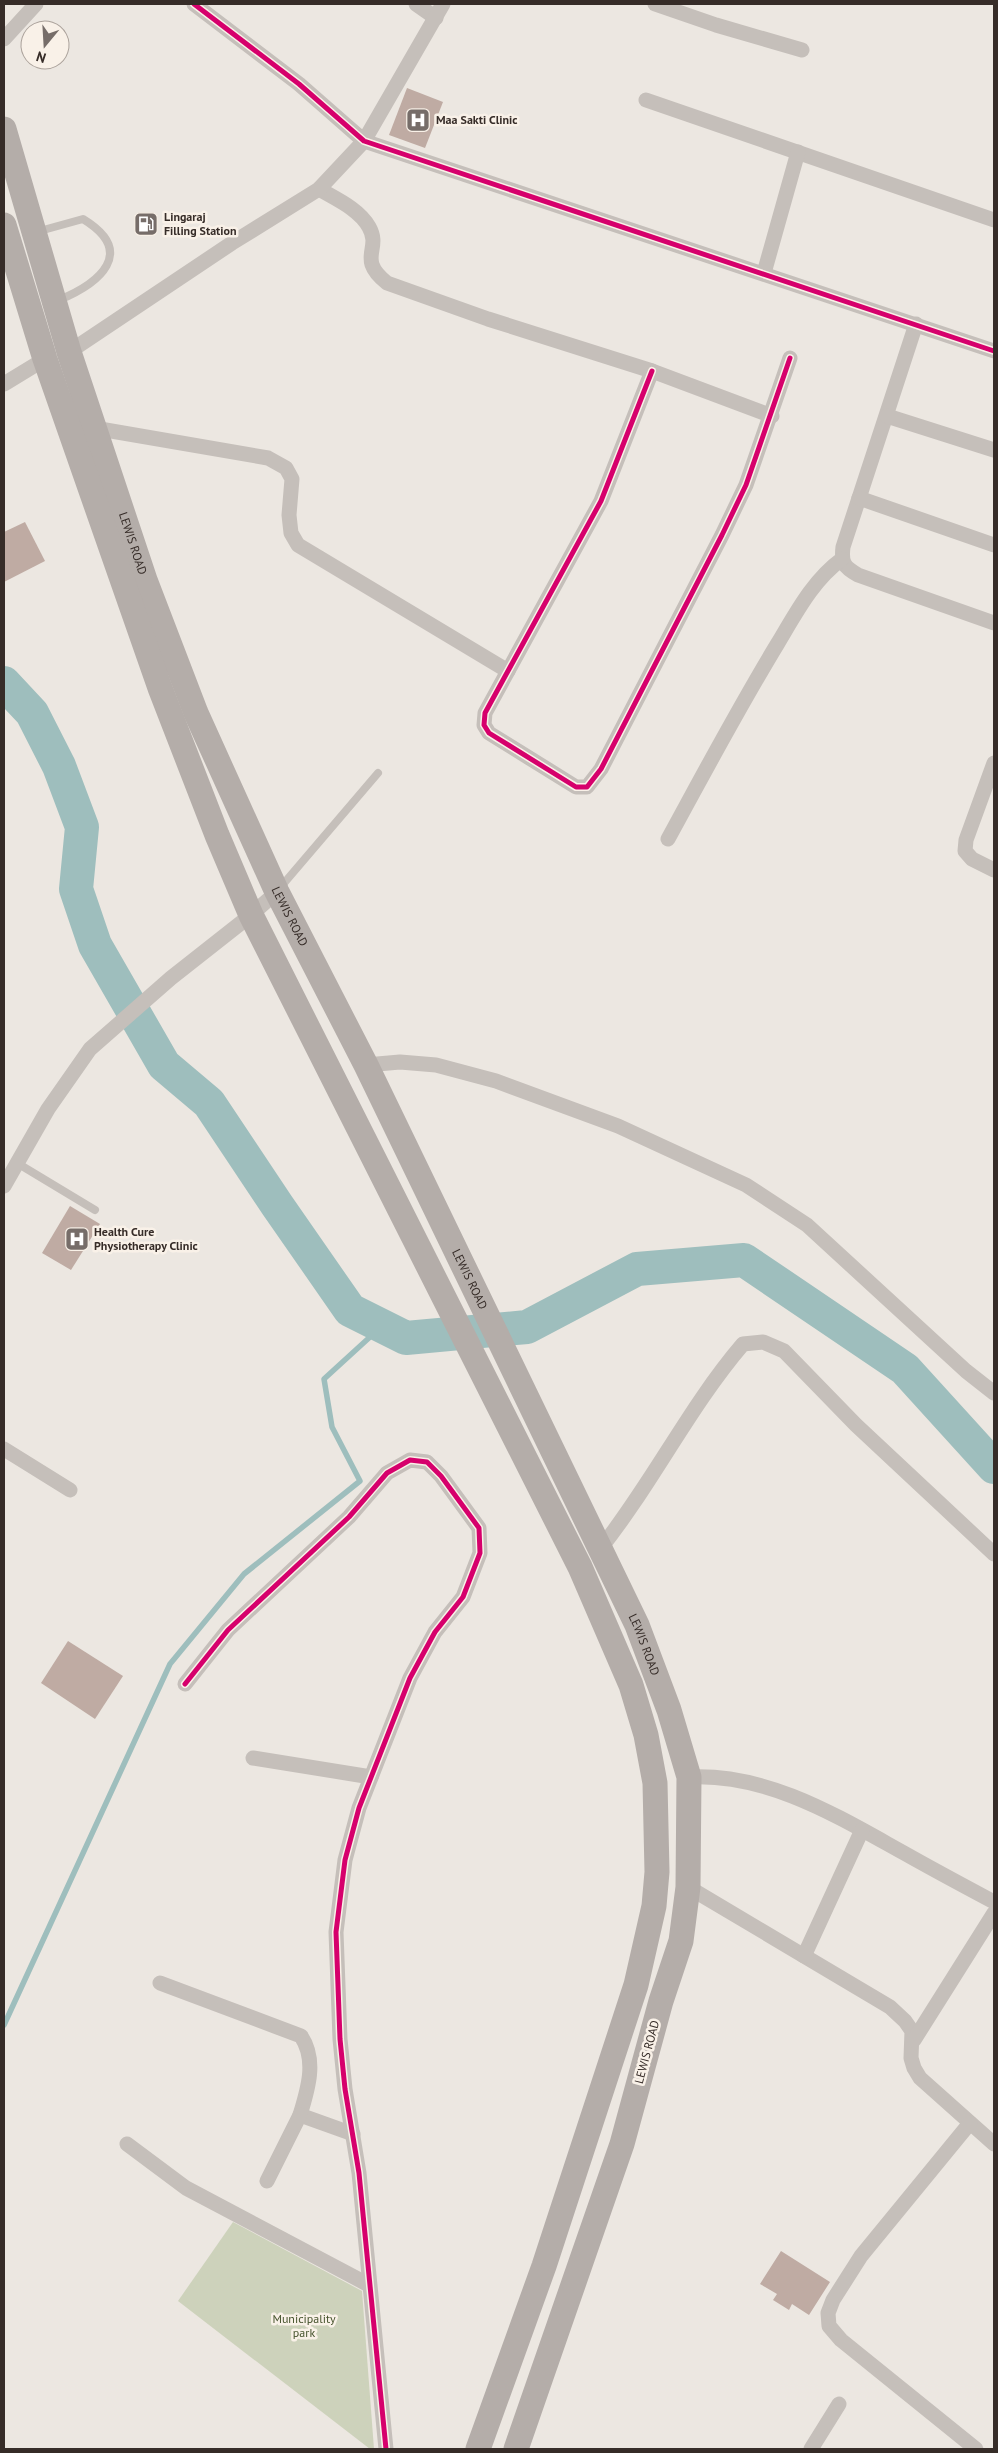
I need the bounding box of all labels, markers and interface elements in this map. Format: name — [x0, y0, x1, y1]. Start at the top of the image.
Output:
north arrow — [20, 20, 70, 70]
text: N — [34, 47, 48, 67]
hospital icon: Maa Sakti Clinic — [405, 107, 431, 133]
place label: Maa Sakti Clinic — [436, 112, 517, 127]
place label: Lingaraj Filling Station — [164, 209, 237, 238]
fuel station icon: Lingaraj Filling Station — [133, 211, 159, 237]
street label: LEWIS ROAD — [116, 510, 151, 577]
street label: LEWIS ROAD — [269, 884, 312, 949]
place label: Health Cure Physiotherapy Clinic — [94, 1224, 198, 1253]
hospital icon: Health Cure Physiotherapy Clinic — [64, 1226, 90, 1252]
street label: LEWIS ROAD — [449, 1246, 491, 1312]
street label: LEWIS ROAD — [626, 1611, 663, 1678]
street label: LEWIS ROAD — [631, 2018, 662, 2085]
park label: Municipality park — [272, 2311, 336, 2340]

